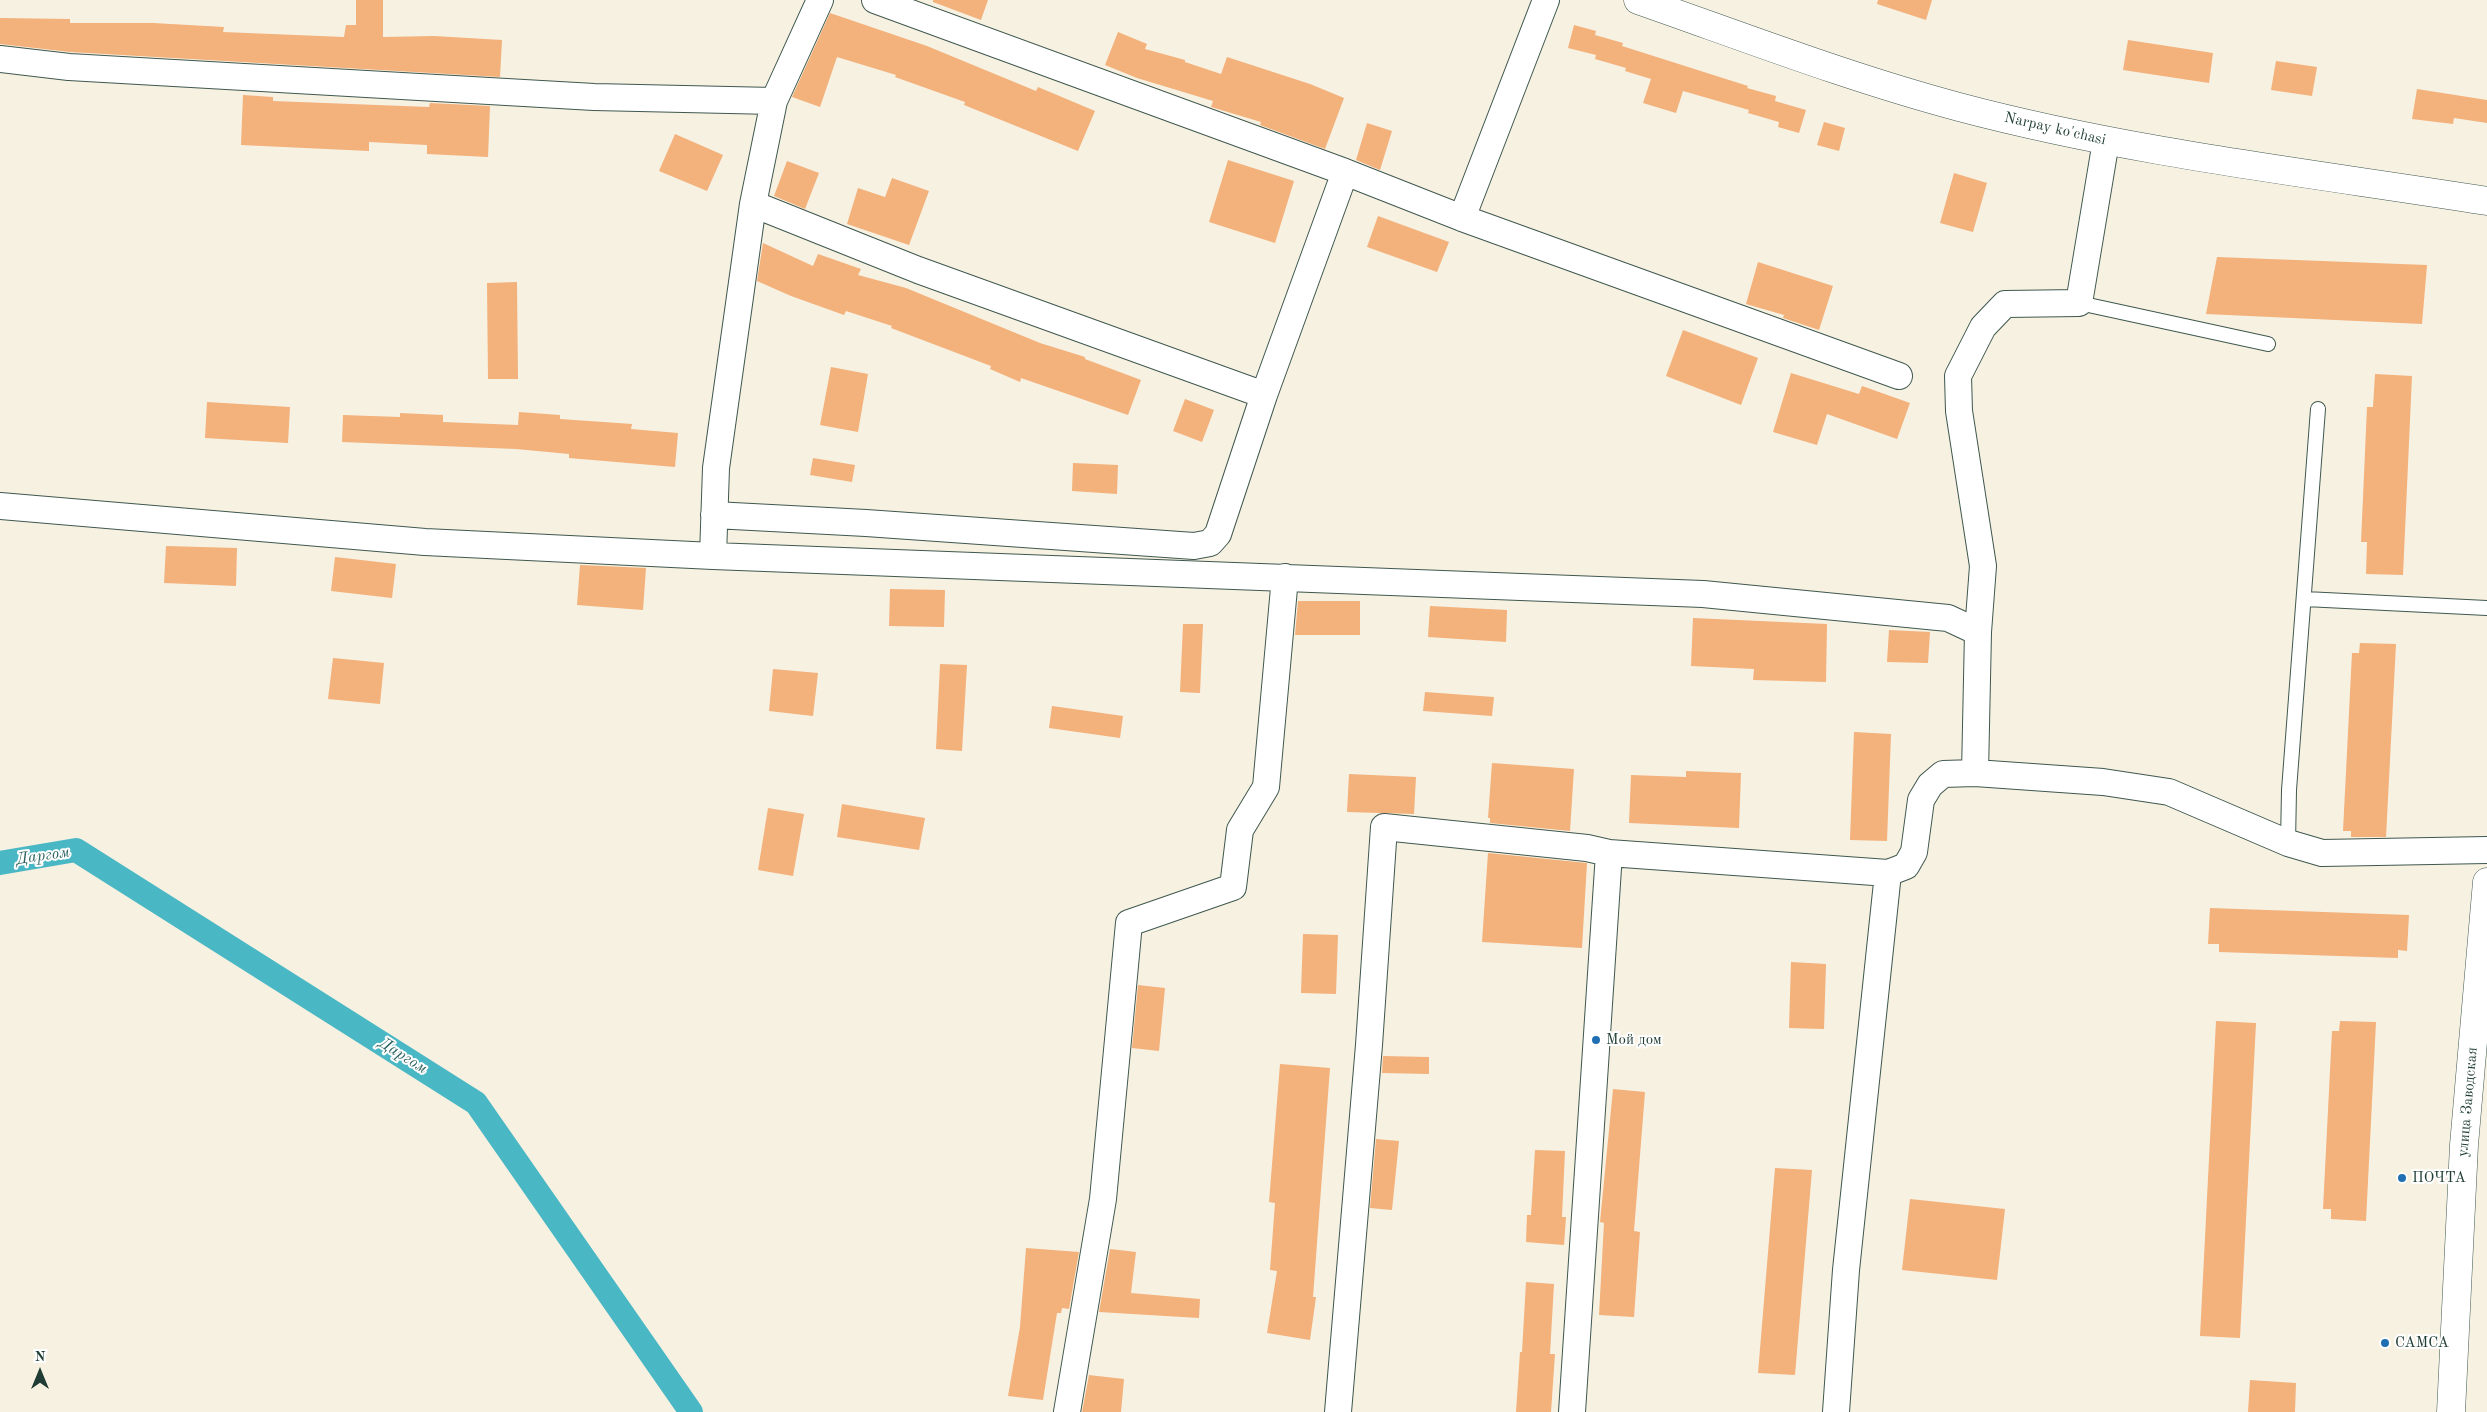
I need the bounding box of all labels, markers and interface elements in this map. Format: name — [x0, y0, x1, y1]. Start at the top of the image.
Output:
street label: Narpay ko'chasi — [2002, 109, 2108, 149]
water label: Даргом — [15, 843, 71, 869]
place label: Мой дом — [1606, 1031, 1662, 1049]
water label: Даргом — [375, 1034, 431, 1078]
marker: Мой дом — [1590, 1034, 1602, 1046]
street label: улица Заводская — [2454, 1046, 2482, 1158]
place label: ПОЧТА — [2412, 1169, 2466, 1187]
marker: ПОЧТА — [2396, 1172, 2408, 1184]
place label: САМСА — [2395, 1334, 2449, 1352]
marker: САМСА — [2379, 1337, 2391, 1349]
north arrow — [15, 1347, 65, 1397]
text: N — [35, 1350, 45, 1364]

